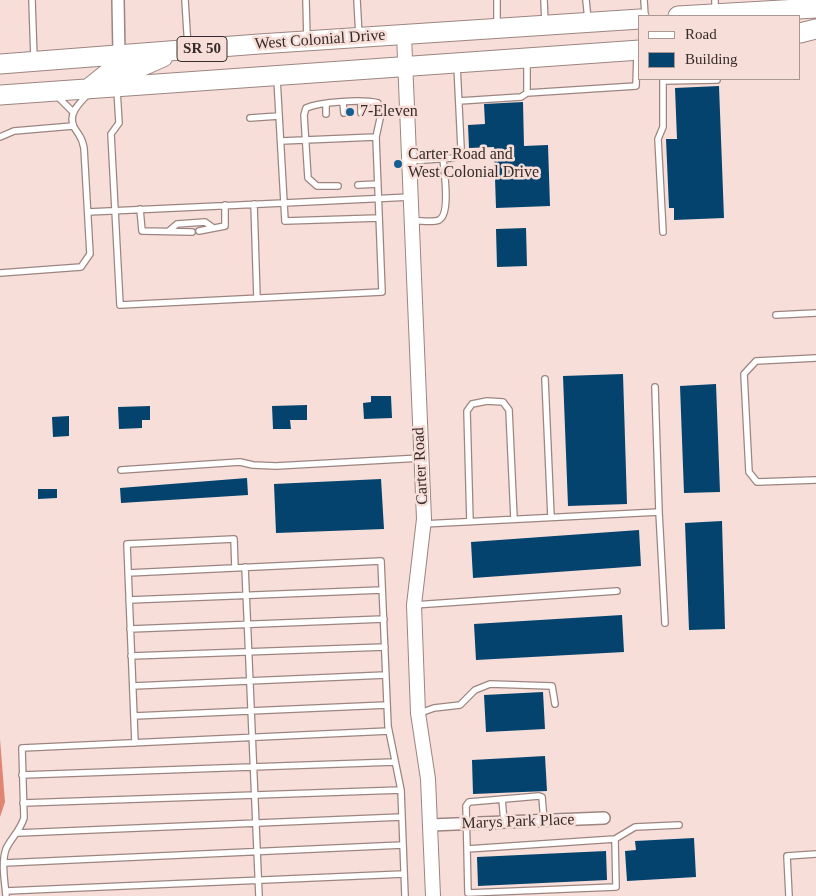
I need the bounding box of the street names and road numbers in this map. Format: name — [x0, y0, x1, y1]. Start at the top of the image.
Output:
street label: West Colonial Drive — [254, 26, 386, 54]
road number: SR 50 — [177, 36, 227, 62]
street label: Carter Road — [409, 427, 433, 505]
street label: Marys Park Place — [461, 810, 575, 834]

